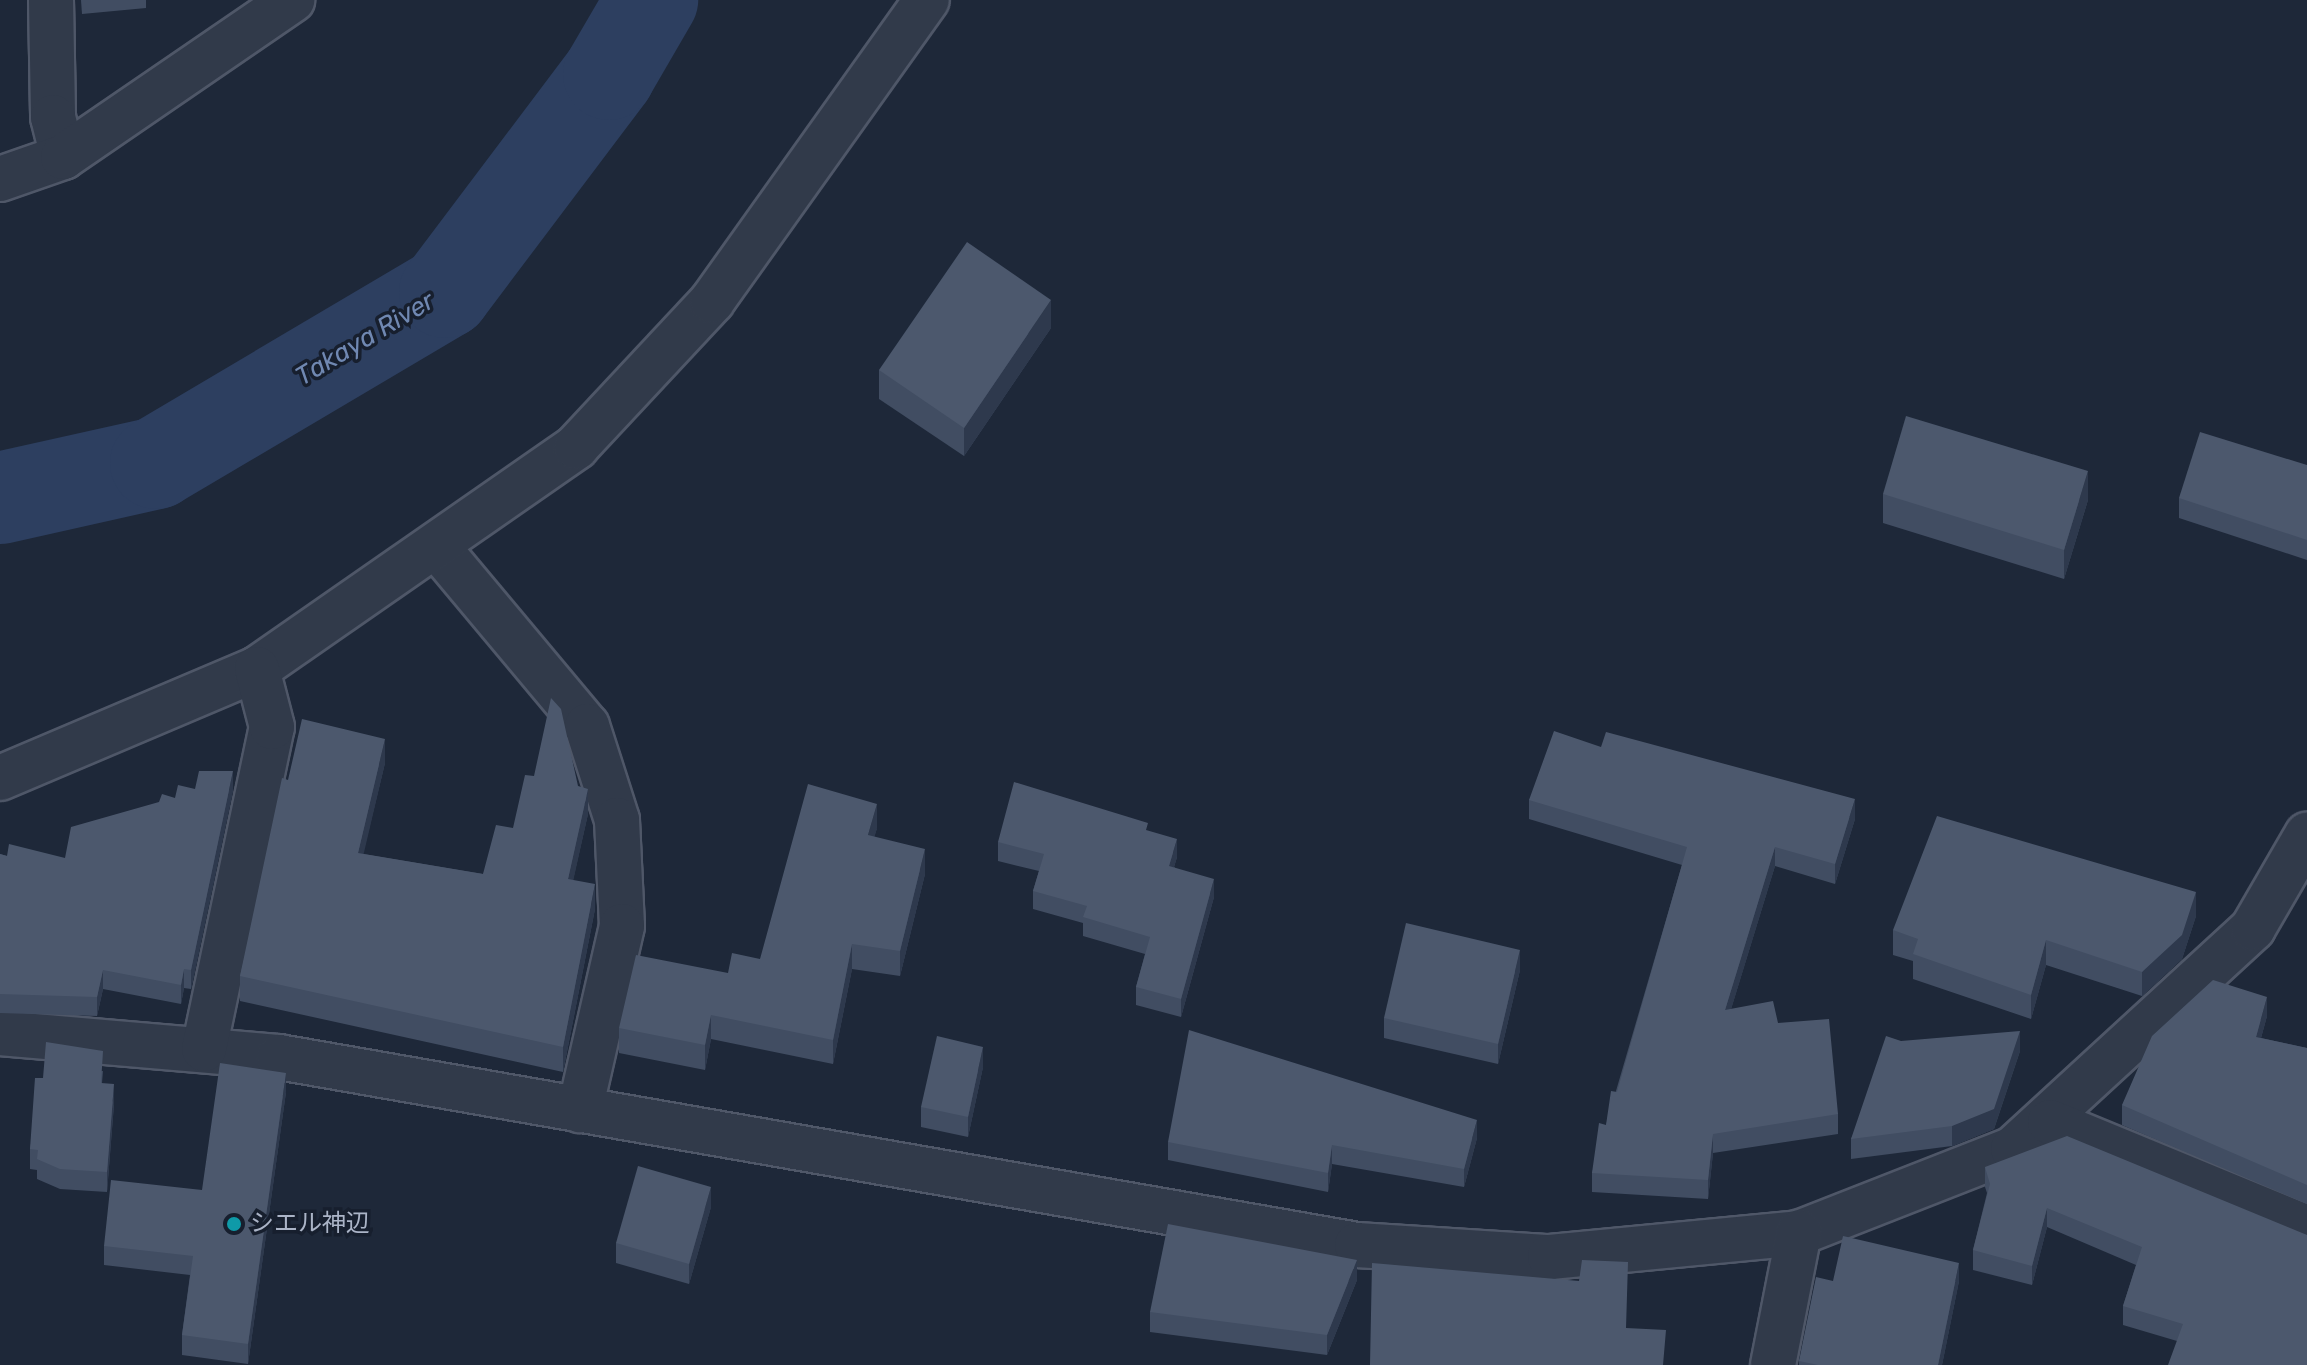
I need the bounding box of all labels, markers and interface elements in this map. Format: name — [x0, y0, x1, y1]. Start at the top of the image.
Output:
water label: Takaya River — [290, 285, 440, 393]
place label: シエル神辺 — [250, 1210, 370, 1238]
marker: シエル神辺 — [225, 1215, 243, 1233]

